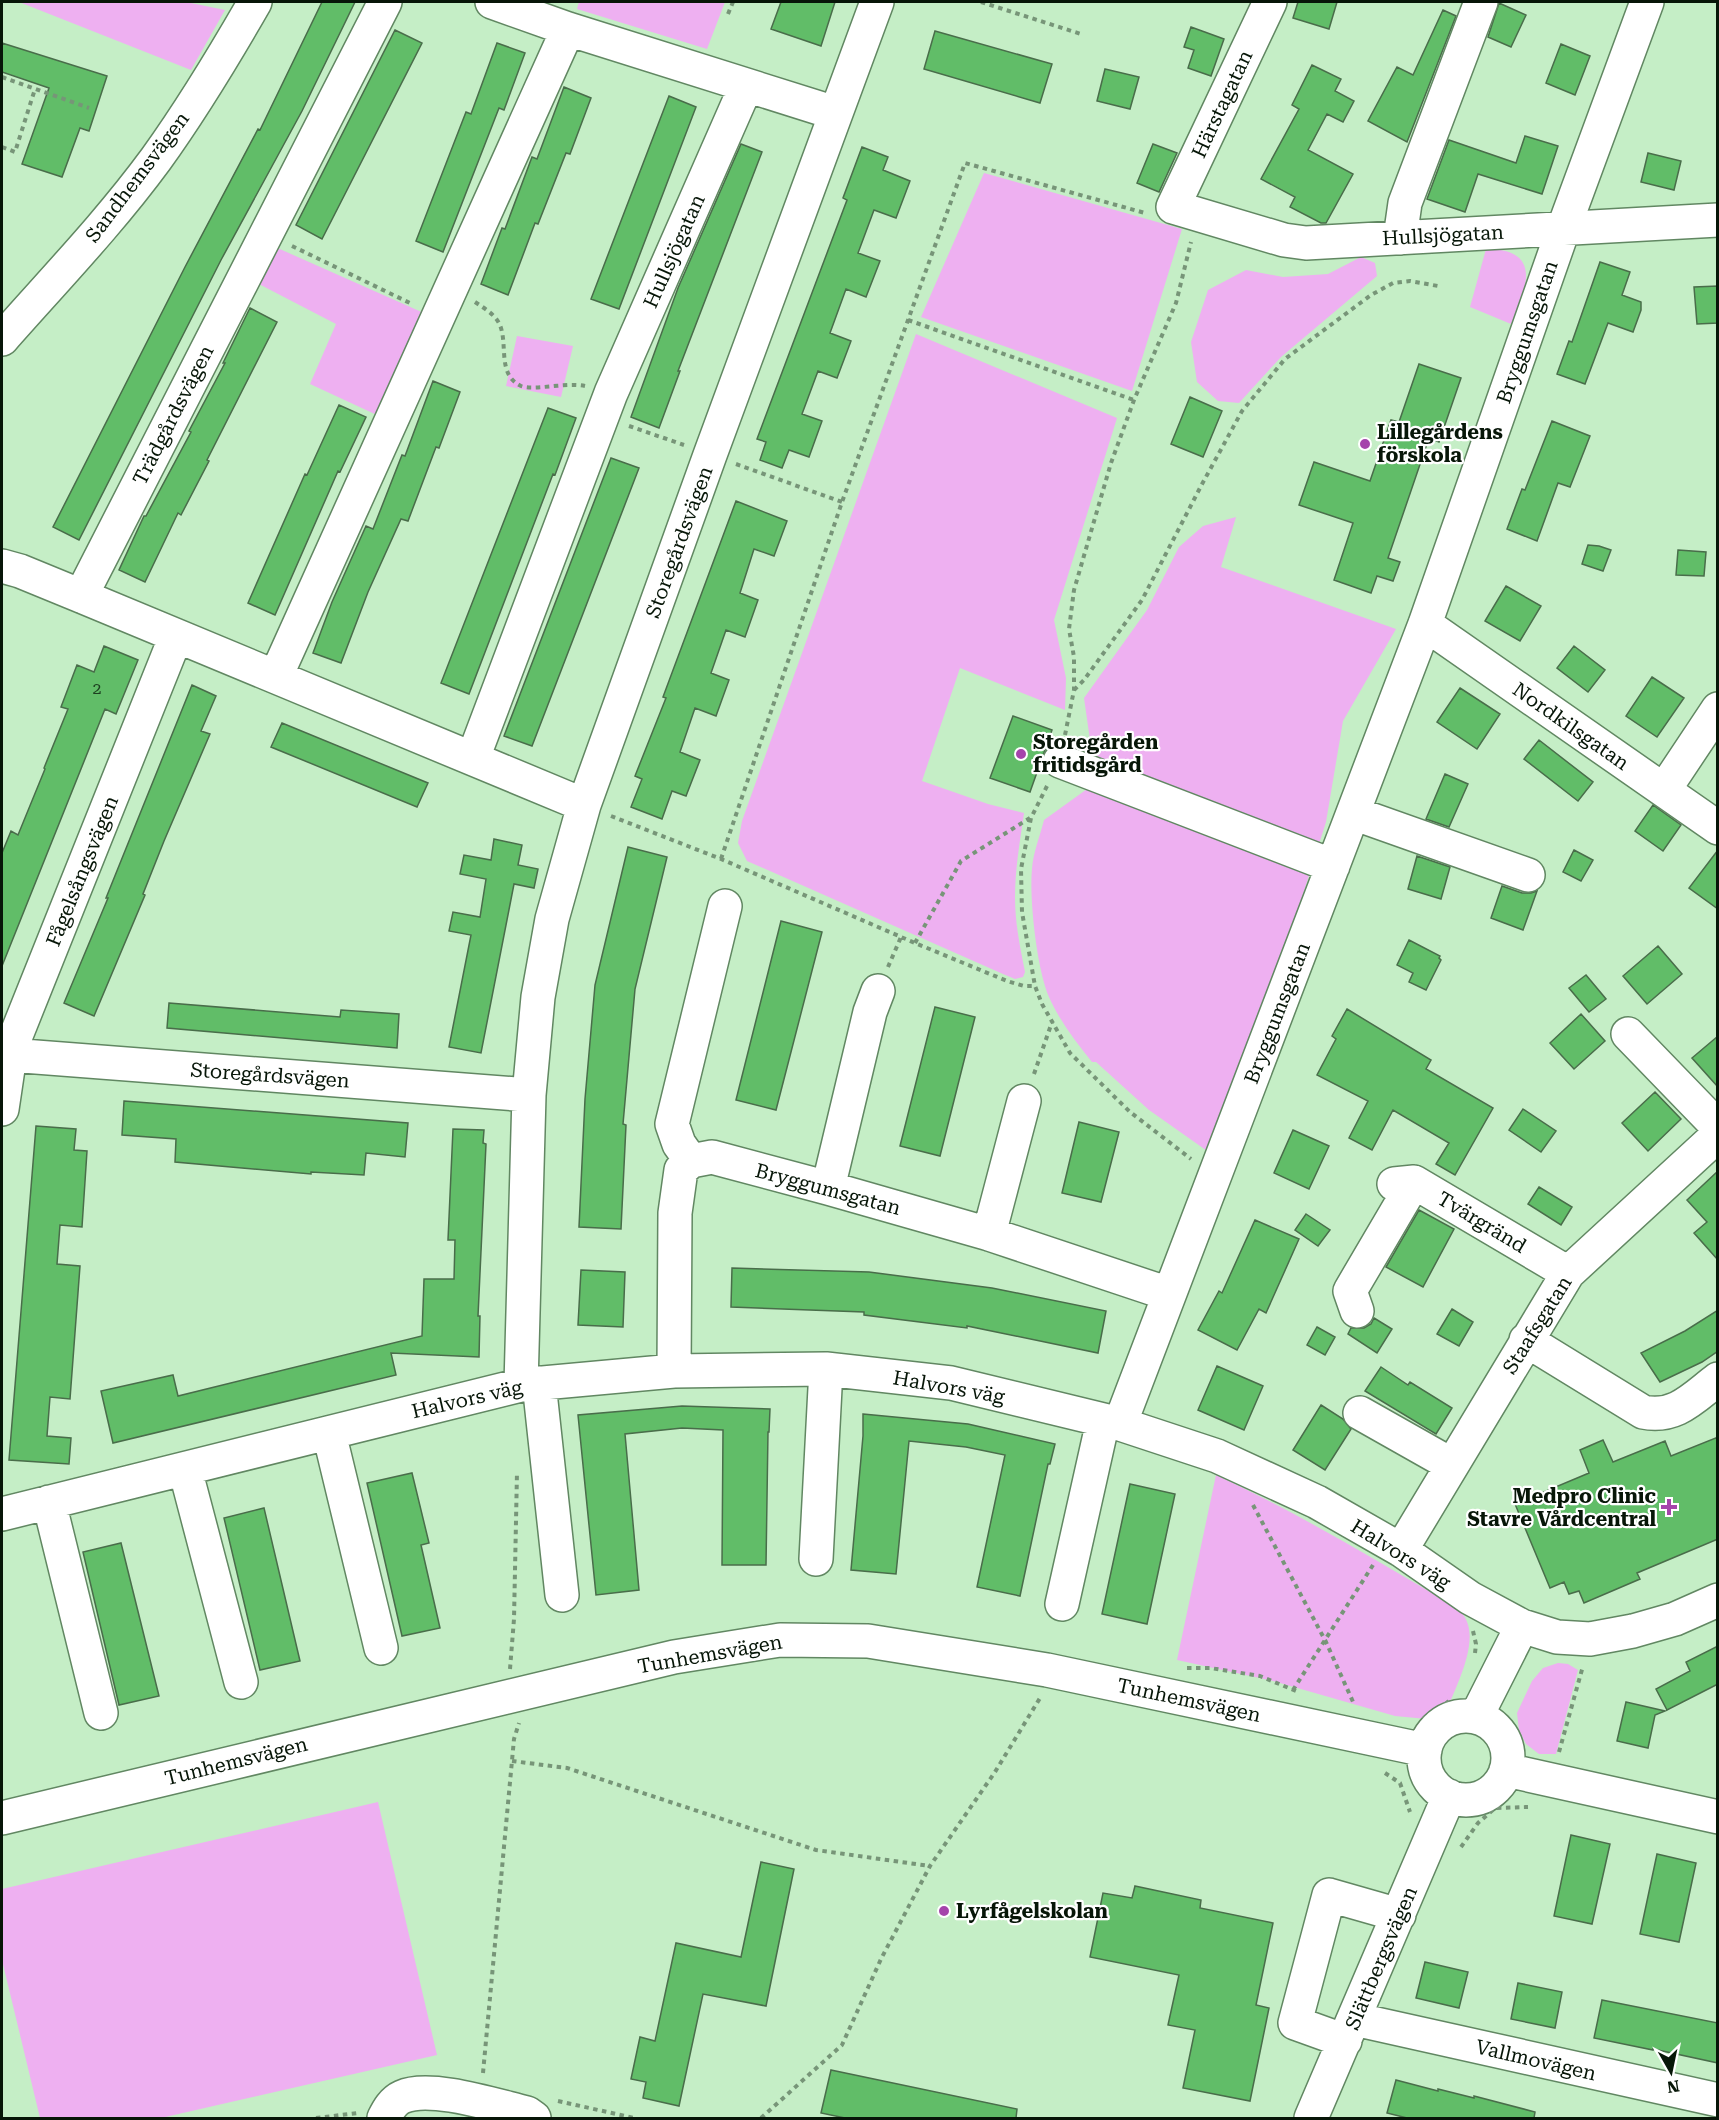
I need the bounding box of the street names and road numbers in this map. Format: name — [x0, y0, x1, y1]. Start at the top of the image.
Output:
street label: Härstagatan — [1187, 46, 1257, 162]
street label: Sandhemsvägen — [80, 107, 194, 247]
street label: Hullsjögatan — [638, 190, 710, 312]
street label: Hullsjögatan — [1382, 220, 1505, 250]
street label: Bryggumsgatan — [1491, 257, 1563, 407]
street label: Trädgårdsvägen — [127, 341, 219, 489]
street label: Storegårdsvägen — [640, 463, 718, 621]
street label: Nordkilsgatan — [1508, 677, 1634, 775]
street label: Fågelsångsvägen — [41, 792, 123, 950]
street label: Bryggumsgatan — [1239, 939, 1315, 1087]
street label: Storegårdsvägen — [190, 1057, 351, 1093]
street label: Bryggumsgatan — [753, 1158, 903, 1220]
street label: Tvärgränd — [1433, 1186, 1531, 1258]
street label: Staafsgatan — [1497, 1271, 1577, 1378]
street label: Halvors väg — [891, 1365, 1007, 1409]
street label: Halvors väg — [409, 1374, 525, 1423]
street label: Halvors väg — [1347, 1514, 1456, 1594]
street label: Tunhemsvägen — [636, 1629, 784, 1679]
street label: Tunhemsvägen — [1115, 1673, 1263, 1727]
street label: Tunhemsvägen — [162, 1732, 310, 1790]
street label: Slättbergsvägen — [1340, 1883, 1422, 2033]
street label: Vallmovägen — [1473, 2034, 1599, 2086]

